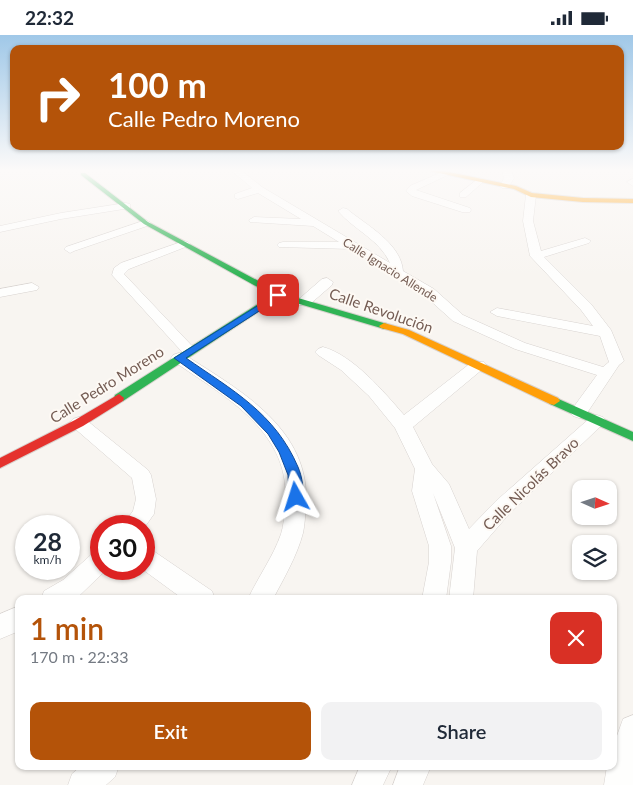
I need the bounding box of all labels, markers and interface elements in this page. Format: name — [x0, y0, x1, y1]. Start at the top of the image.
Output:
text: 22:32 — [25, 6, 74, 29]
text: 100 m — [108, 63, 207, 105]
icon: right — [25, 65, 90, 130]
text: Calle Pedro Moreno — [108, 105, 300, 132]
street label: Calle Ignacio Allende — [340, 234, 440, 305]
pin — [257, 274, 299, 316]
icon: arrive — [264, 281, 292, 309]
street label: Calle Revolución — [327, 284, 436, 336]
street label: Calle Pedro Moreno — [46, 342, 167, 426]
street label: Calle Nicolás Bravo — [479, 433, 582, 534]
position arrow — [269, 470, 321, 522]
north arrow — [572, 480, 618, 525]
map controls — [572, 480, 617, 580]
speed limit sign: 30 — [90, 515, 155, 580]
text: 28 — [33, 526, 62, 556]
button: layers — [572, 535, 617, 580]
text: km/h — [33, 552, 62, 567]
text: 1 min — [30, 610, 104, 646]
button: close — [550, 612, 602, 664]
text: 170 m · 22:33 — [30, 647, 129, 666]
button: Exit — [30, 702, 311, 760]
button: Share — [321, 702, 602, 760]

